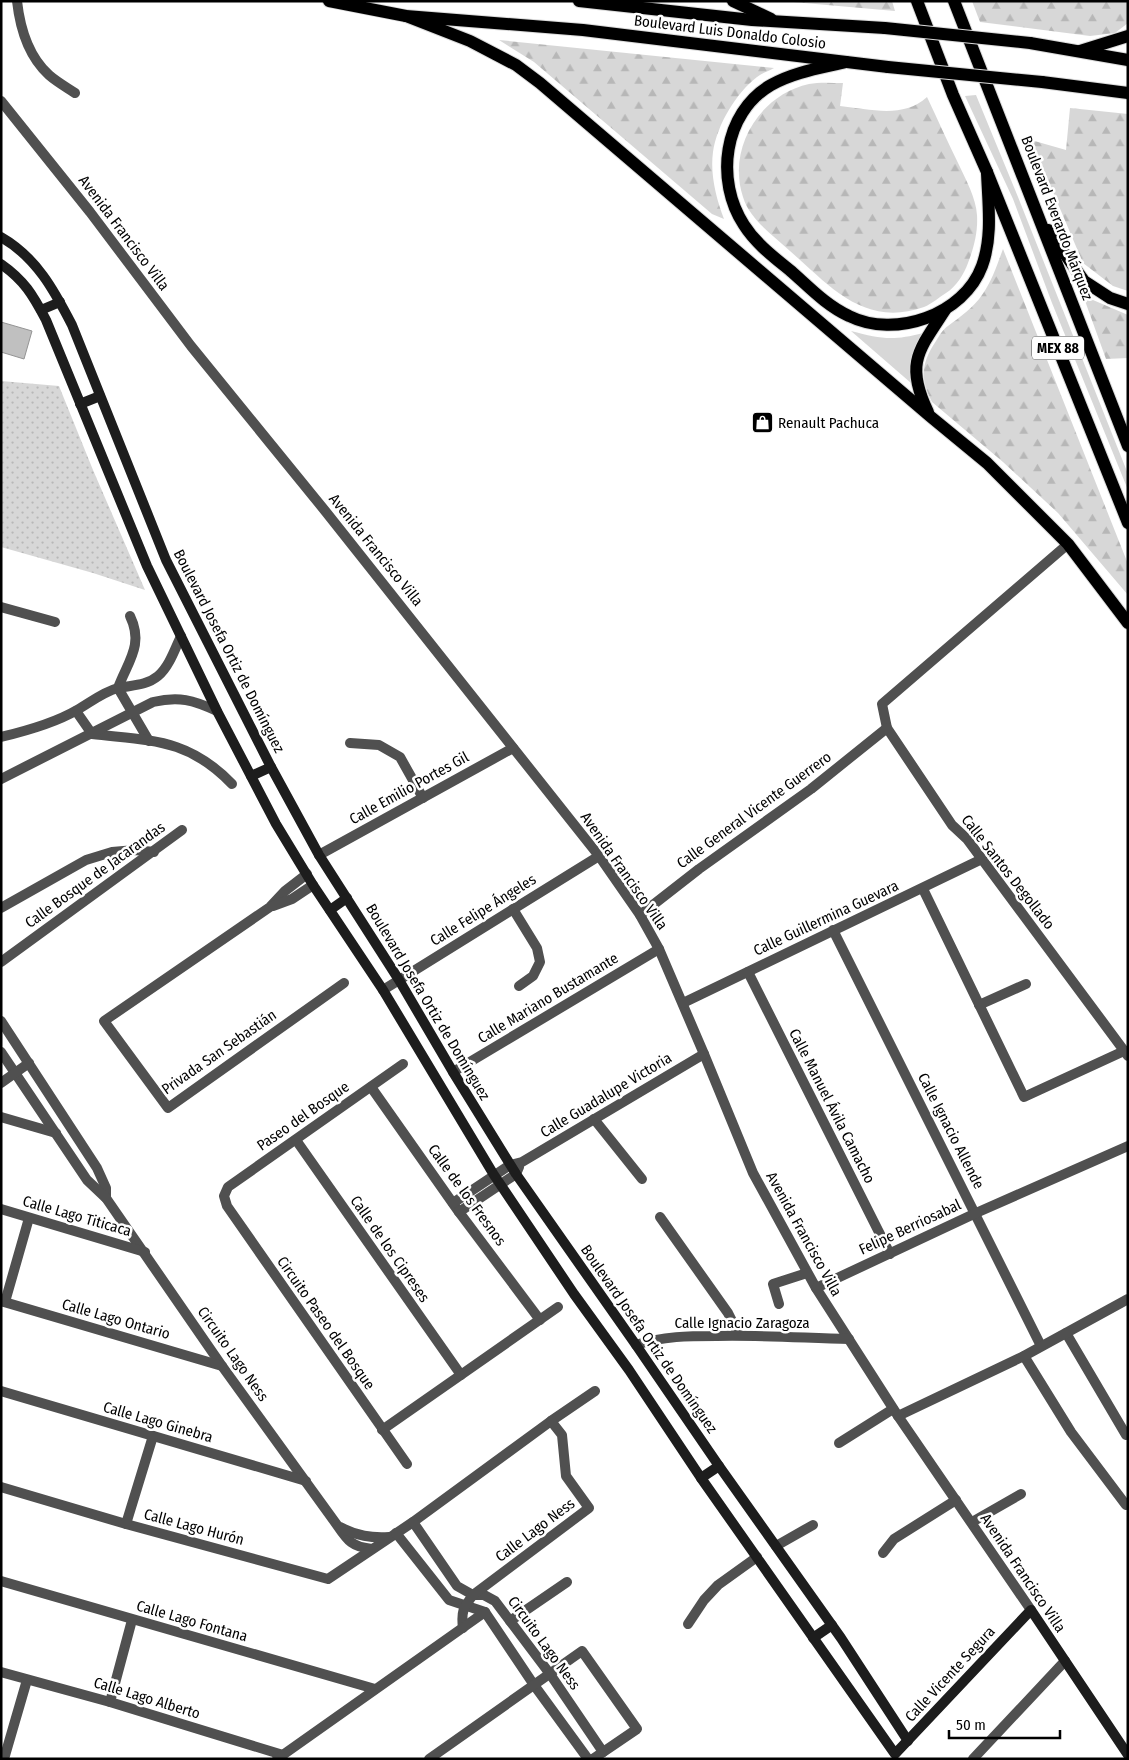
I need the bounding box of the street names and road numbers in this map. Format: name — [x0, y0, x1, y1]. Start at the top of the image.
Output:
street label: Boulevard Luis Donaldo Colosio — [633, 11, 827, 53]
street label: Boulevard Everardo Márquez — [1017, 133, 1097, 303]
street label: Avenida Francisco Villa — [75, 172, 173, 294]
road number: MEX 88 — [1032, 336, 1084, 359]
street label: Avenida Francisco Villa — [325, 490, 427, 610]
street label: Boulevard Josefa Ortiz de Domínguez — [170, 546, 288, 756]
street label: Calle Emilio Portes Gil — [346, 748, 472, 828]
street label: Calle General Vicente Guerrero — [673, 748, 835, 872]
street label: Avenida Francisco Villa — [577, 809, 671, 933]
street label: Calle Santos Degollado — [958, 811, 1058, 933]
street label: Calle Bosque de Jacarandas — [22, 818, 168, 932]
street label: Calle Felipe Ángeles — [427, 870, 539, 950]
street label: Calle Guillermina Guevara — [751, 876, 901, 960]
street label: Boulevard Josefa Ortiz de Domínguez — [362, 901, 494, 1104]
street label: Calle Mariano Bustamante — [475, 949, 621, 1047]
street label: Privada San Sebastián — [158, 1006, 280, 1098]
street label: Calle Manuel Ávila Camacho — [785, 1026, 879, 1186]
street label: Calle Guadalupe Victoria — [537, 1049, 675, 1141]
street label: Calle Ignacio Allende — [914, 1070, 988, 1192]
street label: Paseo del Bosque — [253, 1078, 353, 1154]
street label: Calle de los Fresnos — [424, 1141, 510, 1249]
street label: Avenida Francisco Villa — [762, 1169, 846, 1299]
street label: Calle Lago Titicaca — [21, 1192, 133, 1240]
street label: Calle de los Cipreses — [347, 1192, 433, 1306]
street label: Felipe Berriosabal — [856, 1195, 964, 1259]
street label: Boulevard Josefa Ortiz de Domínguez — [577, 1241, 721, 1437]
street label: Circuito Paseo del Bosque — [273, 1253, 379, 1393]
street label: Calle Lago Ontario — [60, 1295, 172, 1343]
street label: Circuito Lago Ness — [194, 1303, 272, 1405]
street label: Calle Ignacio Zaragoza — [674, 1314, 810, 1332]
street label: Calle Lago Ginebra — [101, 1398, 215, 1446]
street label: Calle Lago Ness — [492, 1494, 578, 1566]
street label: Calle Lago Hurón — [142, 1505, 246, 1549]
street label: Avenida Francisco Villa — [977, 1510, 1069, 1636]
street label: Circuito Lago Ness — [504, 1593, 584, 1693]
street label: Calle Lago Fontana — [134, 1597, 250, 1645]
street label: Calle Vicente Segura — [901, 1623, 999, 1725]
street label: Calle Lago Alberto — [92, 1673, 203, 1723]

